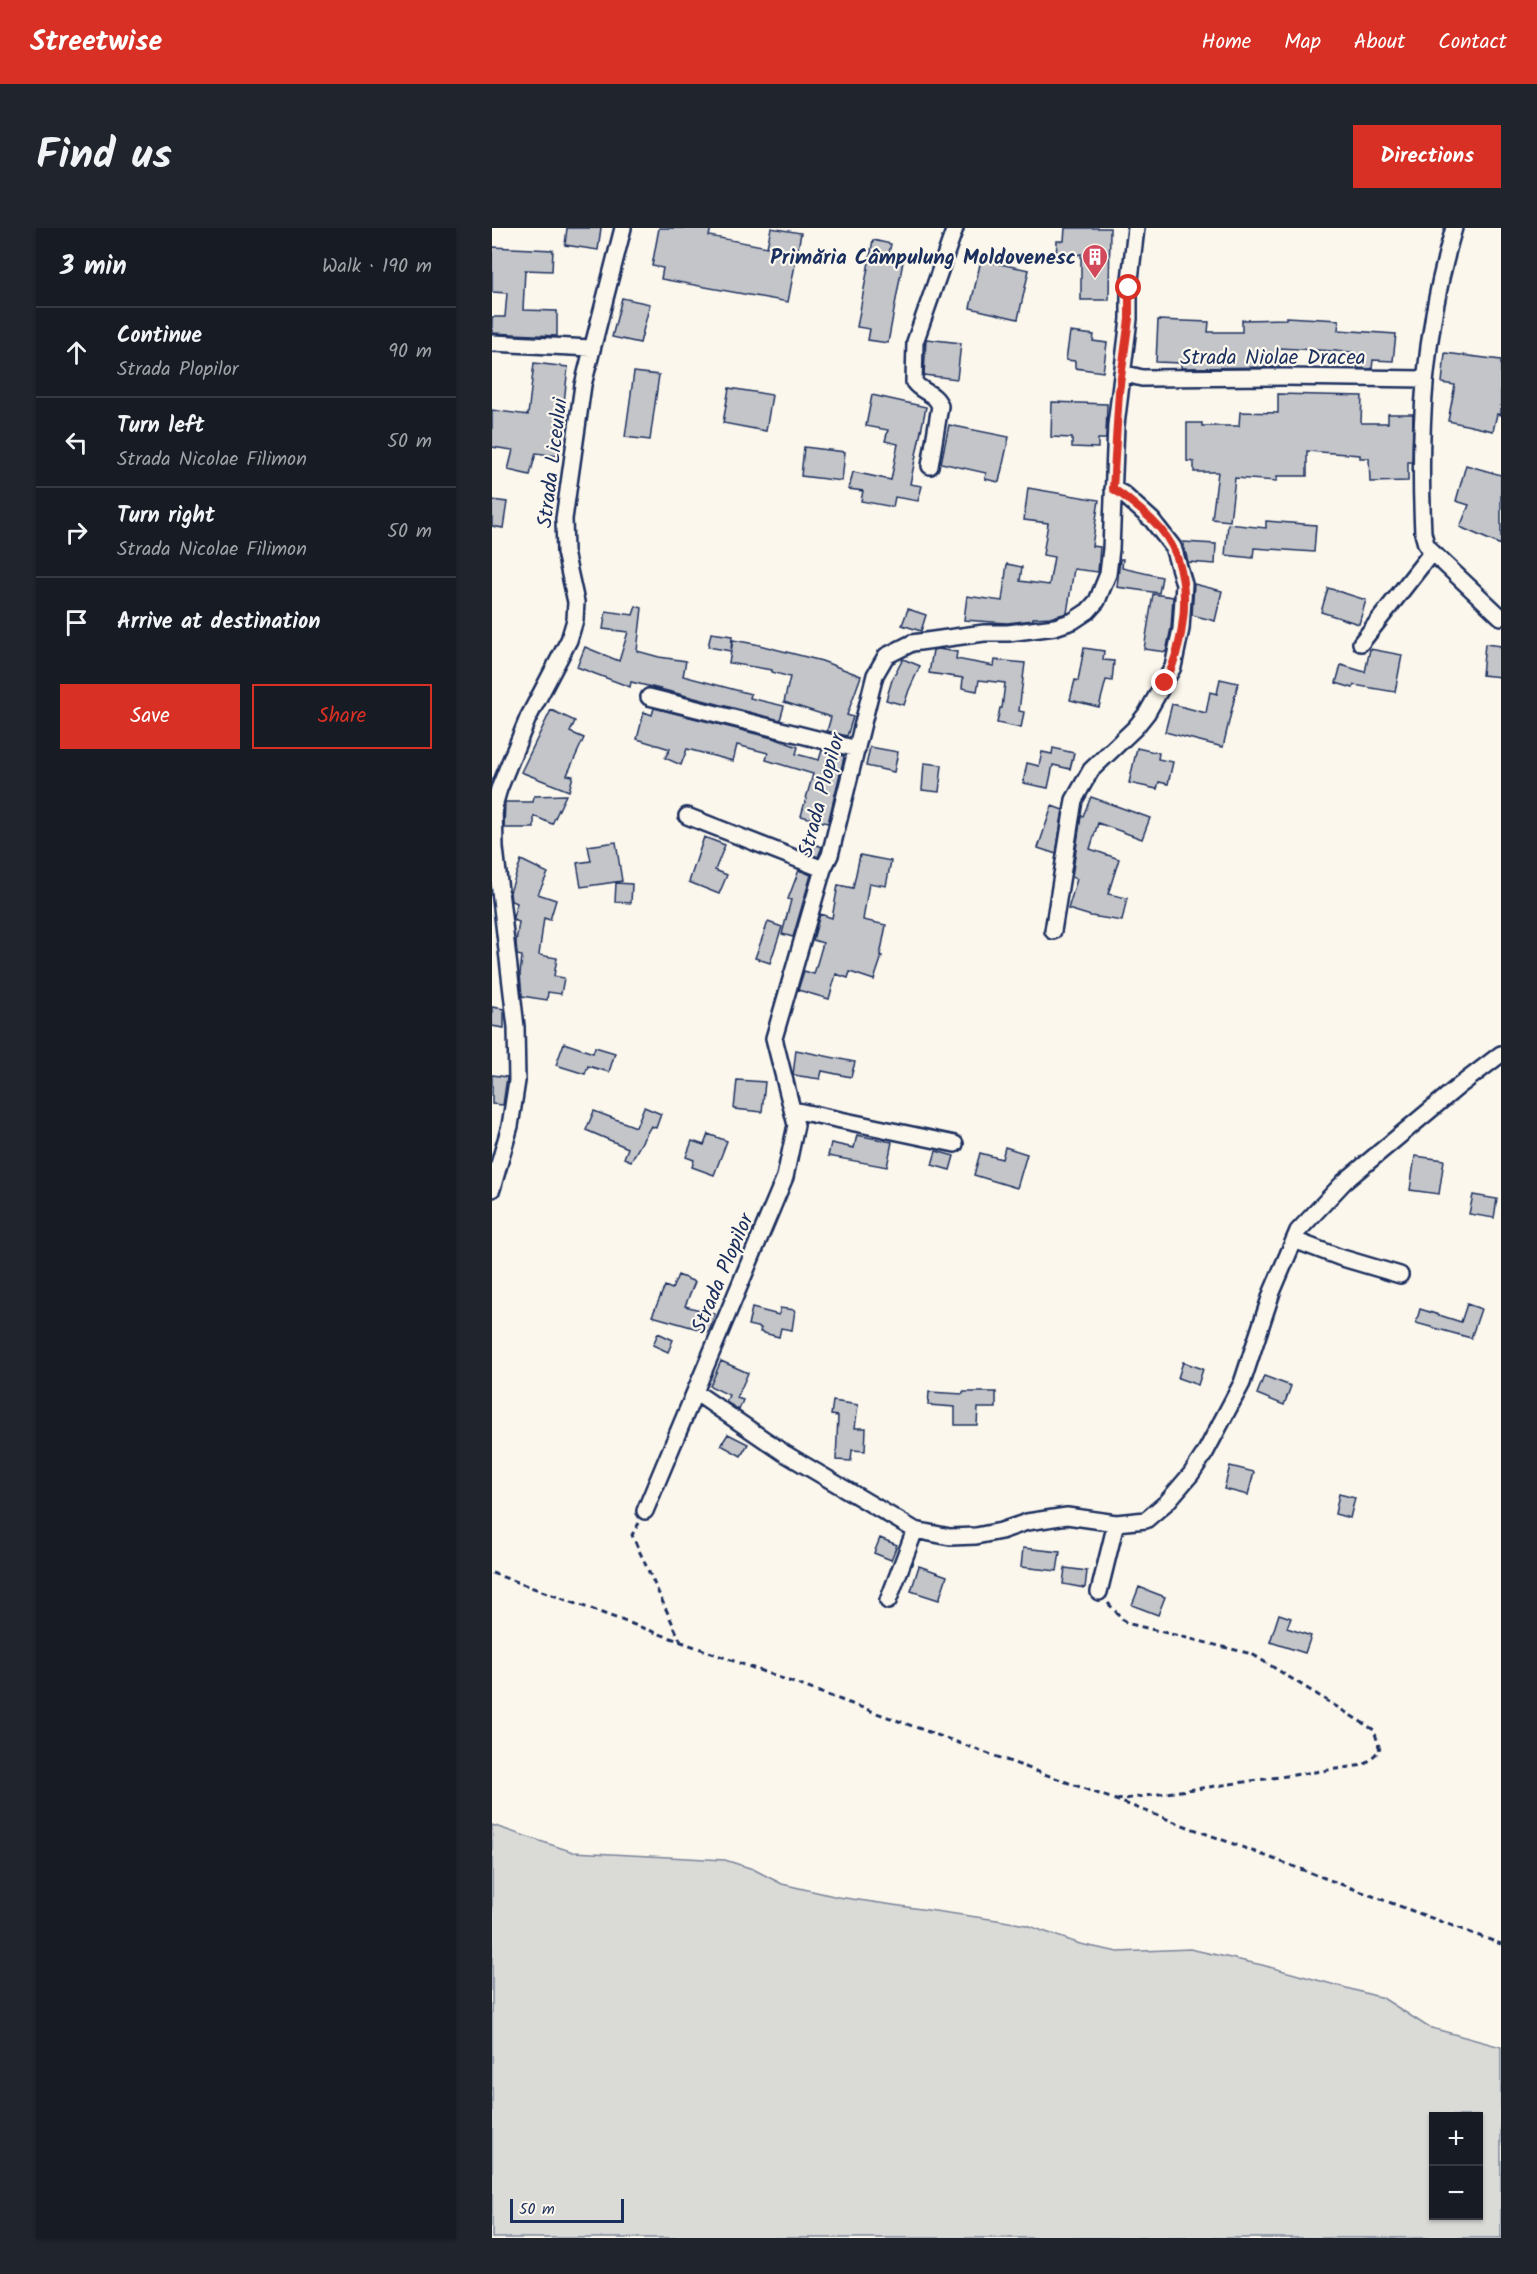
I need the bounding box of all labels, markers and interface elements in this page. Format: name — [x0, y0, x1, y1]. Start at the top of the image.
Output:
text: Streetwise — [30, 20, 162, 65]
text: Home — [1202, 26, 1251, 59]
text: Map — [1284, 26, 1321, 59]
text: About — [1354, 26, 1405, 59]
text: Contact — [1438, 26, 1507, 59]
text: Find us — [36, 123, 172, 190]
button: Directions — [1353, 125, 1501, 188]
place label: Primăria Câmpulung Moldovenesc — [770, 242, 1076, 275]
building icon: Primăria Câmpulung Moldovenesc — [1080, 242, 1110, 280]
text: 3 min — [60, 246, 127, 288]
text: Walk · 190 m — [322, 251, 432, 283]
route start — [1115, 274, 1141, 300]
text: Continue — [117, 319, 202, 354]
icon: ahead — [60, 336, 93, 369]
text: 90 m — [388, 336, 432, 368]
street label: Strada Niolae Dracea — [1180, 342, 1366, 375]
text: Strada Plopilor — [117, 354, 238, 386]
street label: Strada Liceului — [529, 395, 578, 530]
text: Turn left — [117, 409, 204, 444]
icon: left — [60, 426, 93, 459]
text: 50 m — [387, 426, 432, 458]
text: Strada Nicolae Filimon — [117, 444, 307, 476]
text: Turn right — [117, 499, 215, 534]
icon: right — [60, 516, 93, 549]
text: 50 m — [387, 516, 432, 548]
text: Strada Nicolae Filimon — [117, 534, 307, 566]
text: Arrive at destination — [117, 605, 320, 640]
icon: arrive — [60, 606, 93, 639]
route end — [1151, 669, 1177, 695]
button: Save — [60, 684, 240, 749]
button: Share — [252, 684, 432, 749]
street label: Strada Plopilor — [790, 729, 855, 861]
street label: Strada Plopilor — [683, 1207, 764, 1339]
map controls — [1429, 2112, 1483, 2220]
button: + — [1429, 2112, 1483, 2166]
button: − — [1429, 2166, 1483, 2220]
scale bar — [510, 2196, 624, 2224]
text: 50 m — [519, 2197, 555, 2222]

